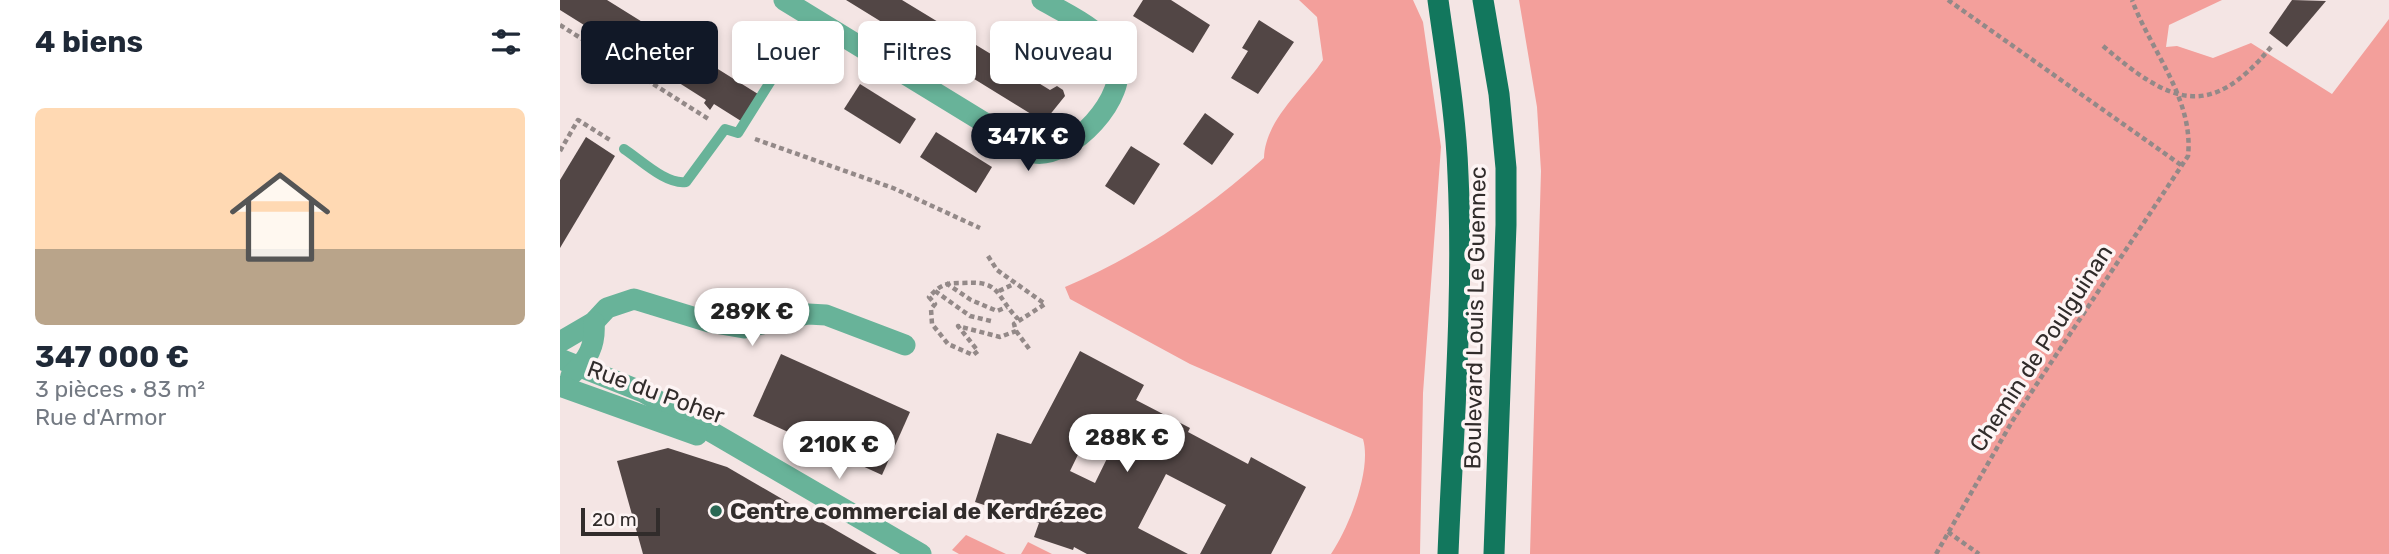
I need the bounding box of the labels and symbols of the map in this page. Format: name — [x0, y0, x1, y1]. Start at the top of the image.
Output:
pin: 347K € — [971, 114, 1085, 173]
street label: Boulevard Louis Le Guennec — [1458, 166, 1492, 470]
street label: Chemin de Poulguinan — [1964, 239, 2118, 457]
pin: 289K € — [695, 288, 809, 348]
street label: Rue du Poher — [584, 354, 729, 430]
pin: 288K € — [1070, 414, 1184, 474]
pin: 210K € — [782, 421, 896, 481]
place label: Centre commercial de Kerdrézec — [730, 497, 1103, 525]
marker: Centre commercial de Kerdrézec — [708, 503, 724, 519]
scale bar — [581, 505, 660, 537]

